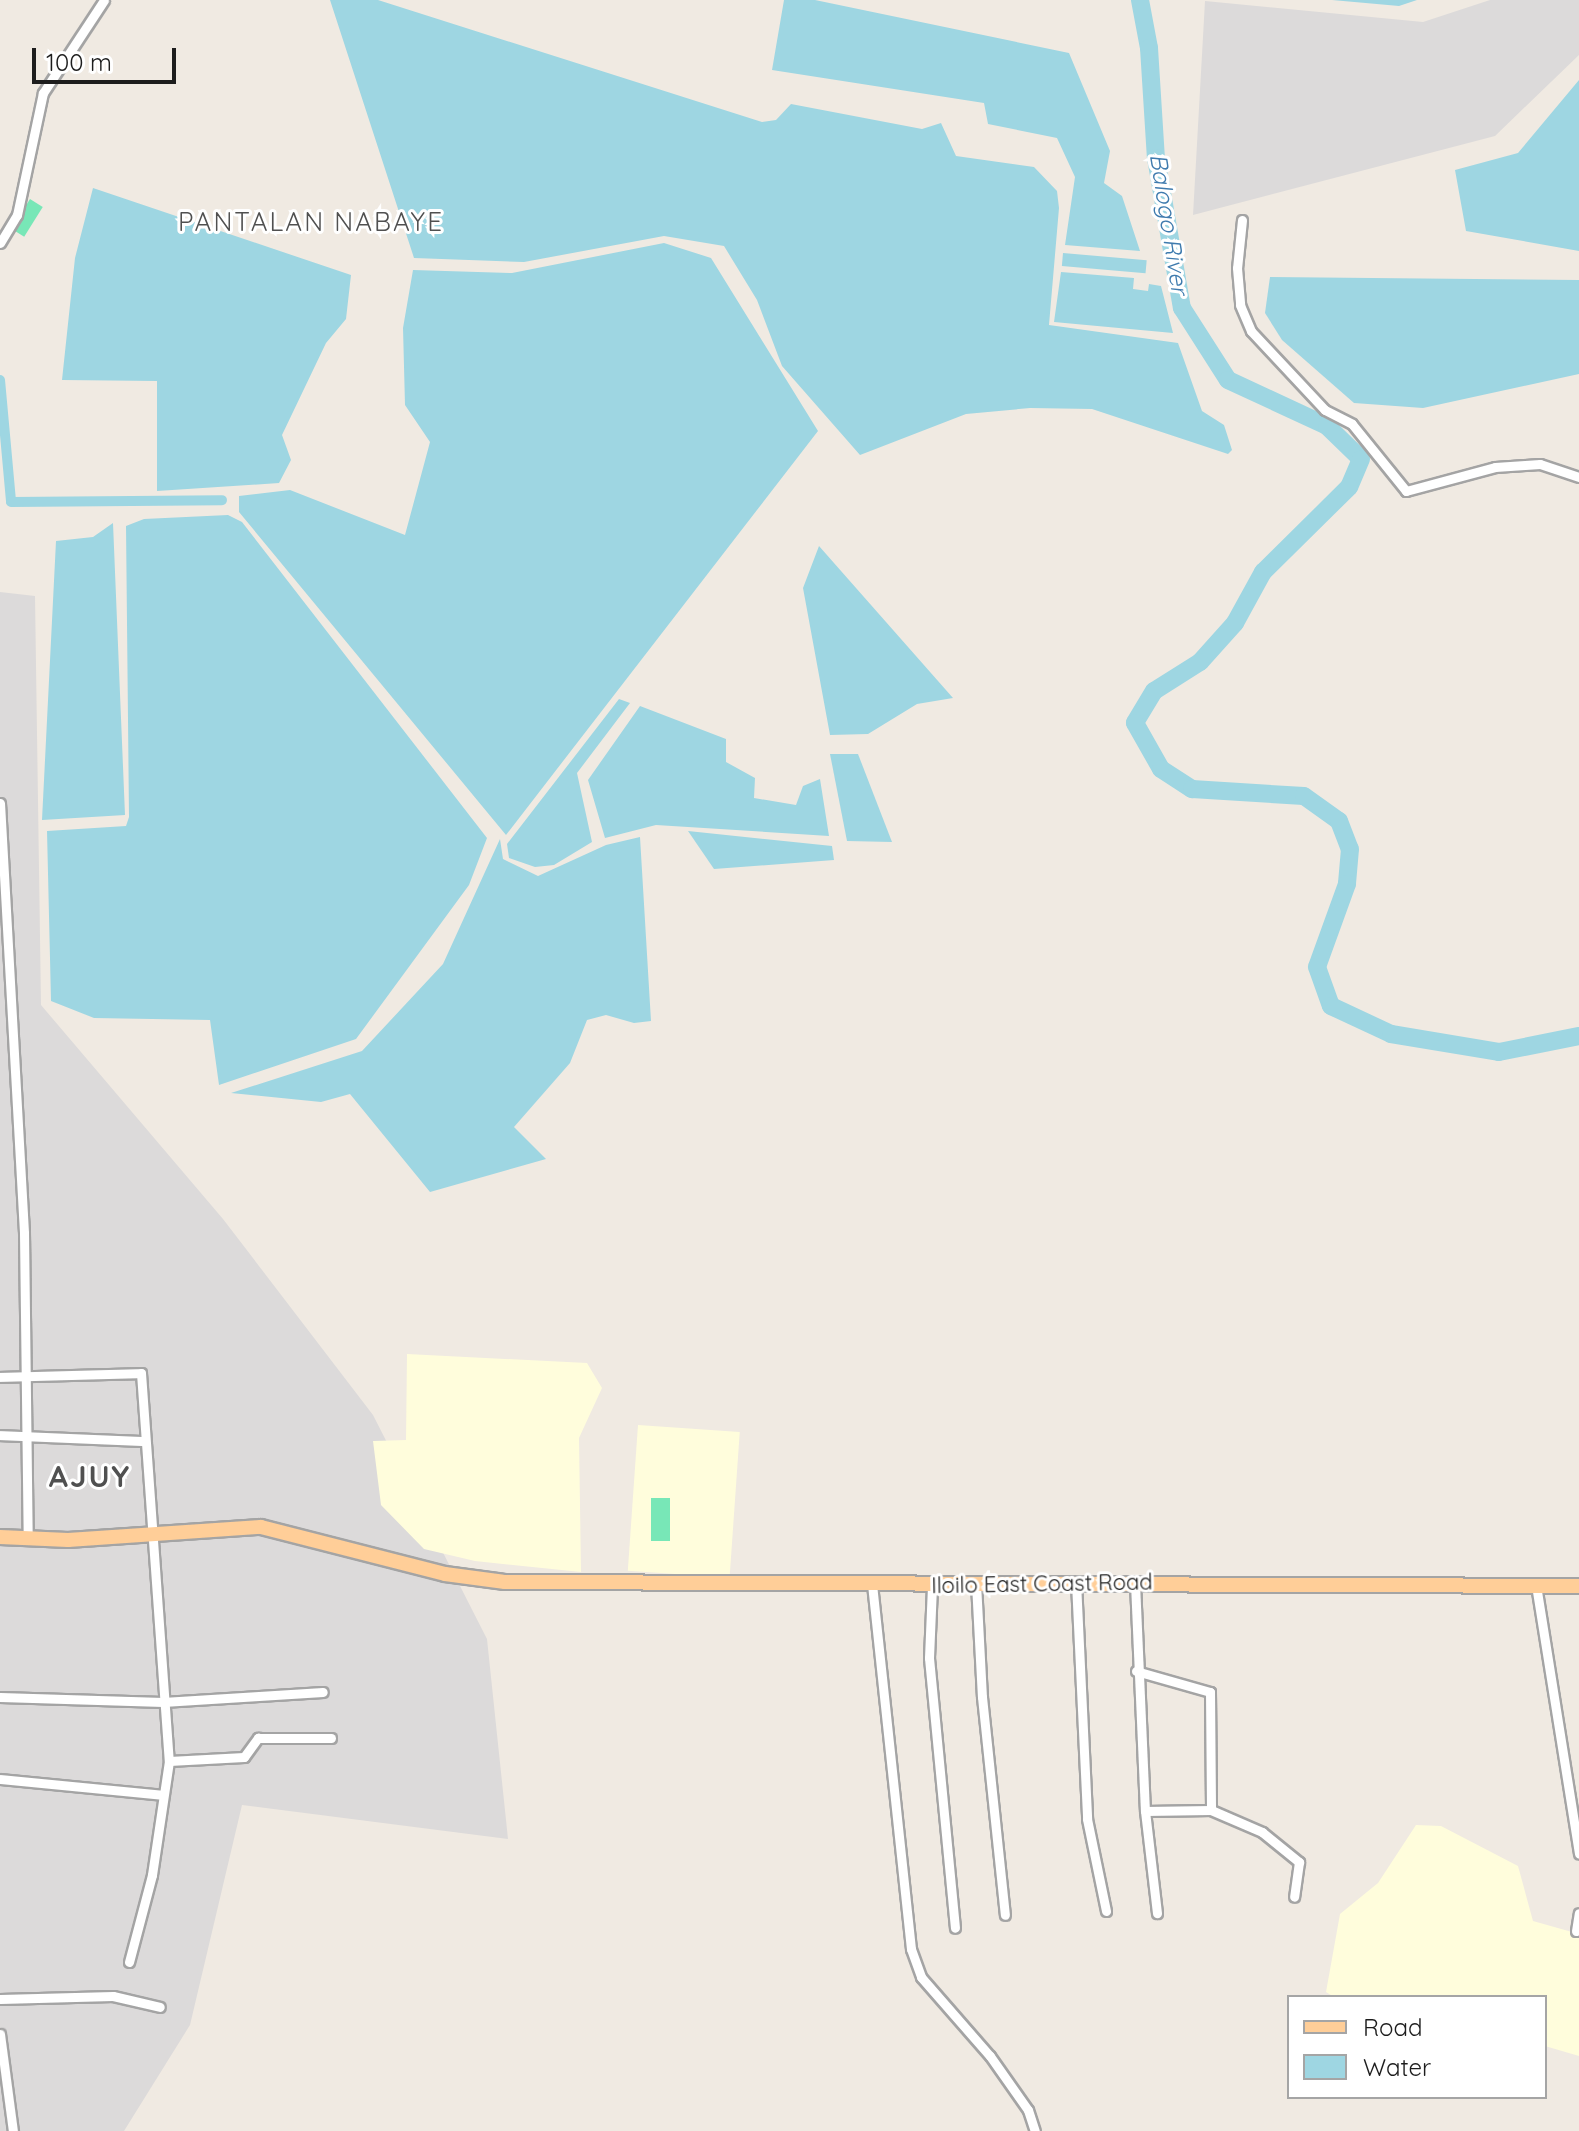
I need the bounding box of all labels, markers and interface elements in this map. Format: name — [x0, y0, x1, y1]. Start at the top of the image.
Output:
scale bar — [36, 32, 180, 82]
text: 100 m — [46, 47, 112, 77]
water label: Balogo River — [1144, 152, 1194, 296]
district label: PANTALAN NABAYE — [178, 206, 444, 238]
district label: AJUY — [49, 1458, 131, 1494]
street label: Iloilo East Coast Road — [931, 1569, 1153, 1599]
legend — [1287, 1995, 1547, 2099]
text: Road — [1363, 2012, 1423, 2042]
text: Water — [1363, 2052, 1431, 2082]

